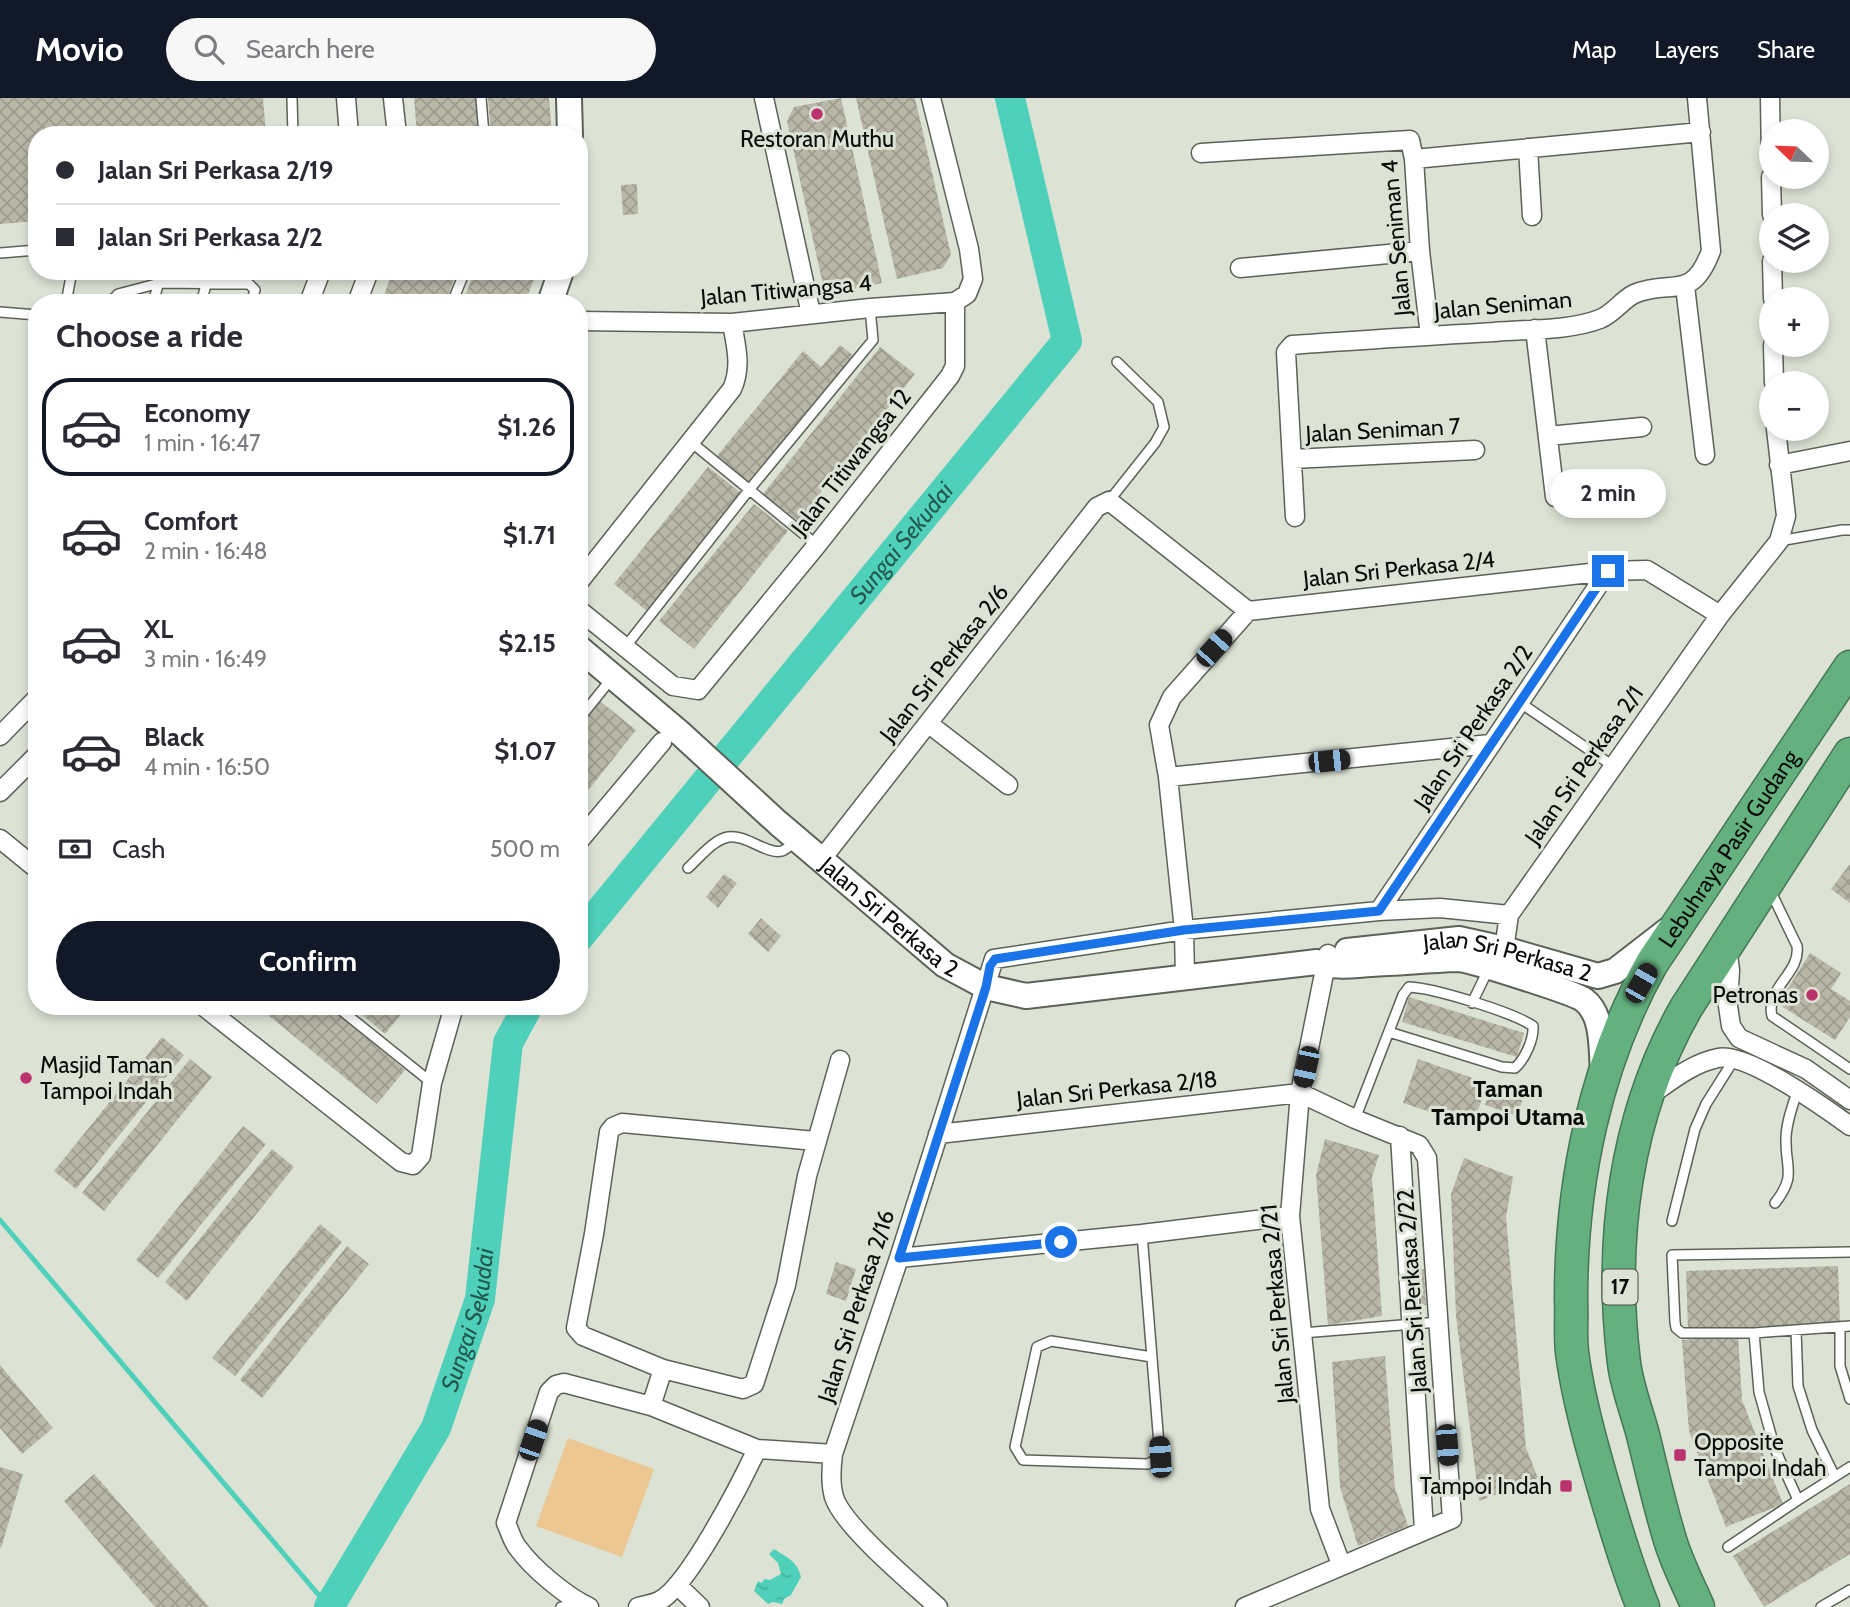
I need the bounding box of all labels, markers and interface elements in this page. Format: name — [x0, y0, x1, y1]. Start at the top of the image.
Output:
search box — [166, 18, 656, 81]
text: Movio — [35, 29, 124, 69]
icon: search — [190, 30, 228, 68]
text: Search here — [246, 33, 375, 65]
text: Map — [1572, 35, 1616, 64]
text: Layers — [1654, 35, 1719, 64]
text: Share — [1757, 35, 1815, 64]
marker: Restoran Muthu — [809, 106, 825, 122]
north arrow — [1759, 119, 1829, 189]
map controls — [1759, 119, 1829, 441]
place label: Restoran Muthu — [740, 125, 894, 153]
text: Jalan Sri Perkasa 2/19 — [98, 154, 333, 186]
street label: Jalan Seniman 4 — [1375, 159, 1417, 318]
button: layers — [1759, 203, 1829, 273]
text: Jalan Sri Perkasa 2/2 — [98, 221, 323, 253]
street label: Jalan Titiwangsa 4 — [698, 269, 873, 312]
street label: Jalan Seniman — [1432, 285, 1573, 325]
button: + — [1759, 287, 1829, 357]
text: Choose a ride — [56, 316, 243, 355]
button: − — [1759, 371, 1829, 441]
street label: Jalan Titiwangsa 12 — [785, 383, 917, 542]
icon: car — [60, 396, 123, 459]
text: Economy — [144, 397, 250, 429]
text: $1.26 — [497, 411, 556, 443]
street label: Jalan Seniman 7 — [1304, 412, 1462, 448]
text: 1 min · 16:47 — [144, 429, 261, 457]
callout: 2 min — [1550, 470, 1666, 518]
water label: Sungai Sekudai — [843, 476, 960, 609]
text: 2 min — [1580, 479, 1636, 507]
icon: car — [60, 504, 123, 567]
text: Comfort — [144, 505, 238, 537]
text: $1.71 — [503, 519, 556, 551]
text: 2 min · 16:48 — [144, 537, 268, 565]
street label: Jalan Sri Perkasa 2/4 — [1301, 545, 1496, 593]
route end — [1592, 555, 1624, 587]
street label: Jalan Sri Perkasa 2/6 — [873, 579, 1014, 748]
icon: car — [60, 612, 123, 675]
text: XL — [144, 613, 173, 645]
car — [1193, 625, 1236, 671]
text: $2.15 — [498, 627, 556, 659]
street label: Jalan Sri Perkasa 2/2 — [1407, 640, 1538, 815]
text: 3 min · 16:49 — [144, 645, 267, 673]
street label: Jalan Sri Perkasa 2/1 — [1518, 680, 1649, 851]
icon: car — [60, 720, 123, 783]
text: Black — [144, 721, 204, 753]
text: $1.07 — [494, 735, 556, 767]
street label: Lebuhraya Pasir Gudang — [1652, 744, 1805, 953]
car — [1308, 748, 1351, 774]
text: 4 min · 16:50 — [144, 753, 270, 781]
icon: cash — [56, 830, 94, 868]
text: Cash — [112, 833, 165, 865]
text: 500 m — [490, 835, 560, 863]
street label: Jalan Sri Perkasa 2 — [813, 850, 963, 984]
button: Confirm — [56, 921, 560, 1001]
street label: Jalan Sri Perkasa 2 — [1421, 925, 1595, 987]
car — [1622, 960, 1661, 1006]
place label: Petronas — [1713, 981, 1798, 1009]
marker: Petronas — [1804, 987, 1820, 1003]
car — [1292, 1044, 1321, 1090]
place label: Masjid Taman Tampoi Indah — [40, 1051, 173, 1105]
street label: Jalan Sri Perkasa 2/18 — [1014, 1065, 1219, 1114]
marker: Masjid Taman Tampoi Indah — [18, 1070, 34, 1086]
district label: Taman Tampoi Utama — [1431, 1074, 1585, 1131]
street label: Jalan Sri Perkasa 2/22 — [1391, 1188, 1433, 1395]
street label: Jalan Sri Perkasa 2/21 — [1254, 1203, 1300, 1406]
street label: Jalan Sri Perkasa 2/16 — [811, 1206, 900, 1407]
route start — [1045, 1226, 1077, 1258]
water label: Sungai Sekudai — [435, 1246, 500, 1395]
road number: 17 — [1602, 1270, 1638, 1304]
car — [517, 1417, 550, 1463]
car — [1436, 1423, 1459, 1467]
place label: Opposite Tampoi Indah — [1694, 1428, 1826, 1482]
car — [1149, 1435, 1172, 1479]
marker: Opposite Tampoi Indah — [1672, 1447, 1688, 1463]
place label: Tampoi Indah — [1420, 1472, 1552, 1500]
marker: Tampoi Indah — [1558, 1478, 1574, 1494]

